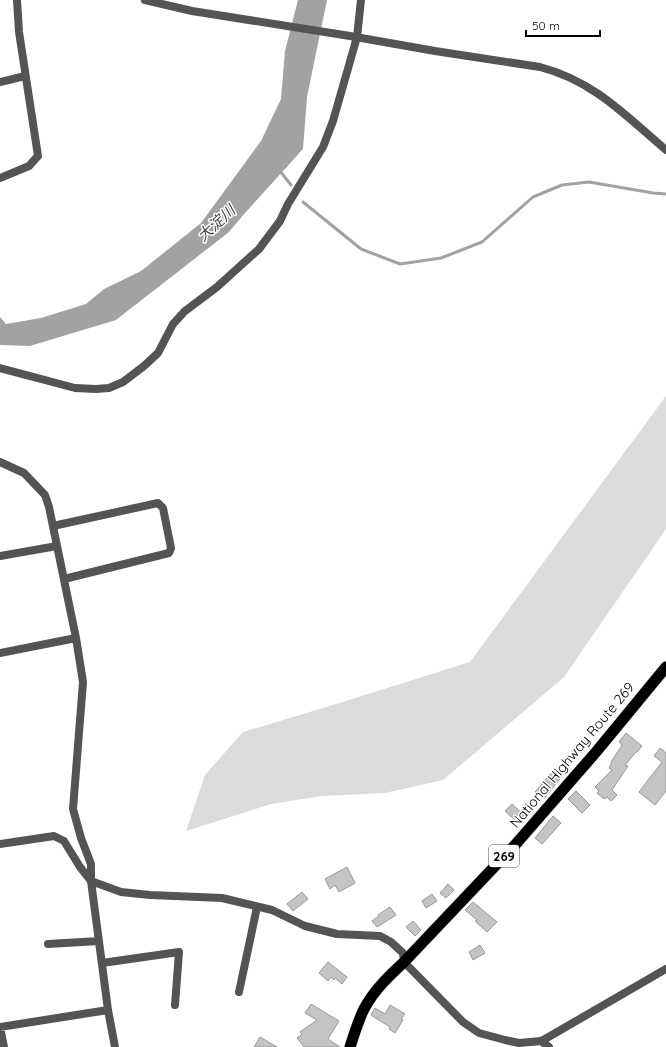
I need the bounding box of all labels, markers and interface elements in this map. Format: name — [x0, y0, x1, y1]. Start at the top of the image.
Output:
scale bar — [526, 12, 600, 38]
text: 50 m — [532, 18, 560, 33]
water label: 大淀川 — [193, 199, 240, 245]
street label: National Highway Route 269 — [506, 678, 638, 831]
road number: 269 — [489, 845, 519, 867]

